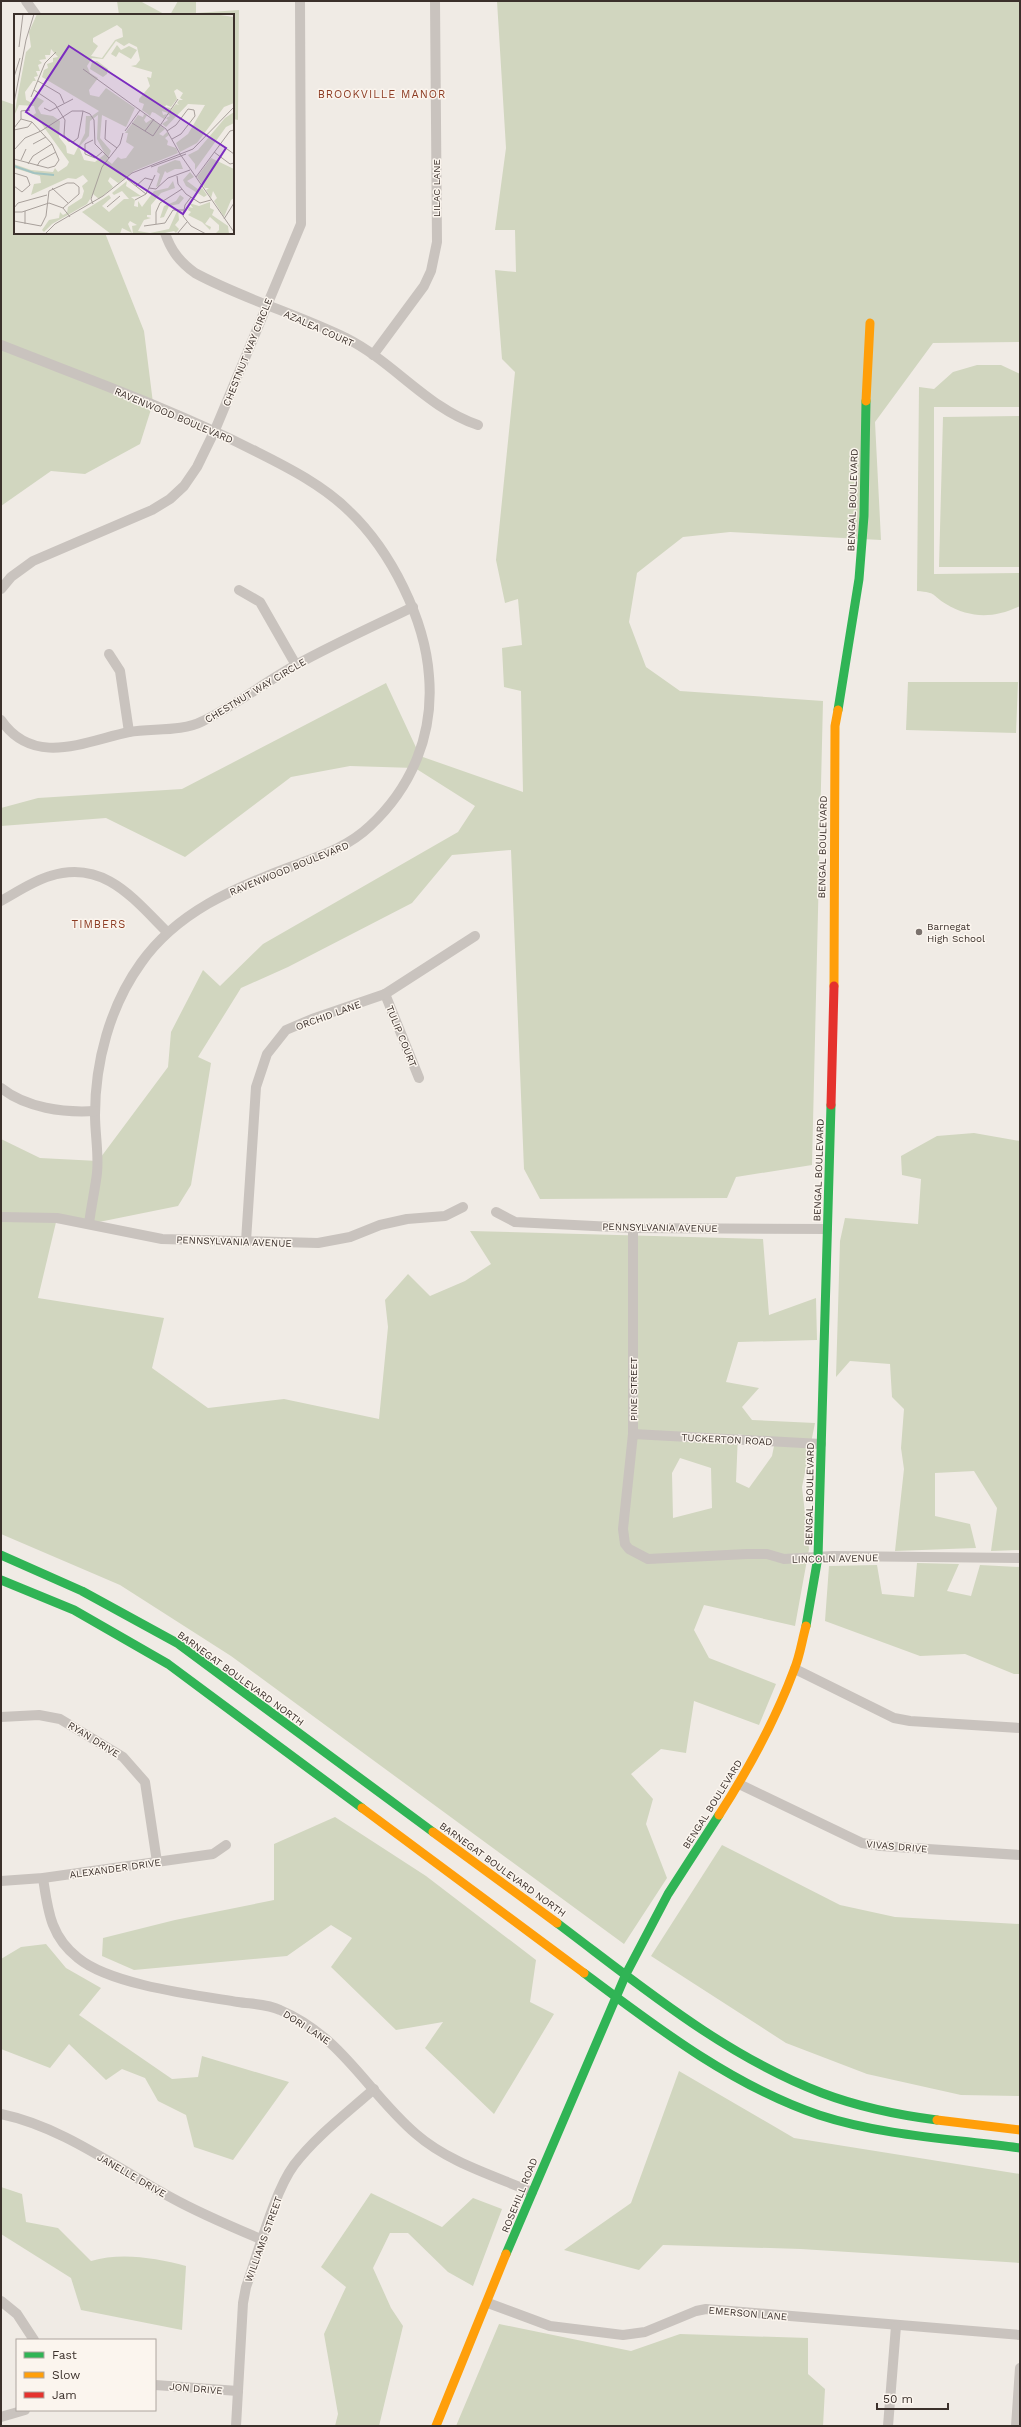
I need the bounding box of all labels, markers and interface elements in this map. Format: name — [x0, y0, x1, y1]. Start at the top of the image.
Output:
inset map — [14, 14, 234, 234]
district label: BROOKVILLE MANOR — [318, 88, 446, 101]
street label: LILAC LANE — [431, 159, 442, 217]
street label: CHESTNUT WAY CIRCLE — [221, 297, 274, 408]
street label: AZALEA COURT — [282, 308, 355, 349]
street label: RAVENWOOD BOULEVARD — [113, 385, 235, 445]
street label: BENGAL BOULEVARD — [845, 448, 860, 552]
street label: CHESTNUT WAY CIRCLE — [203, 656, 308, 725]
street label: BENGAL BOULEVARD — [816, 795, 829, 899]
street label: RAVENWOOD BOULEVARD — [228, 839, 350, 897]
district label: TIMBERS — [72, 918, 126, 931]
place label: Barnegat High School — [927, 921, 985, 944]
marker: Barnegat High School — [914, 927, 924, 937]
street label: ORCHID LANE — [294, 999, 362, 1032]
street label: TULIP COURT — [384, 1004, 419, 1068]
street label: BENGAL BOULEVARD — [811, 1118, 826, 1222]
street label: PENNSYLVANIA AVENUE — [602, 1221, 718, 1234]
street label: PENNSYLVANIA AVENUE — [176, 1234, 292, 1249]
street label: PINE STREET — [628, 1357, 639, 1421]
street label: TUCKERTON ROAD — [681, 1432, 773, 1447]
street label: BENGAL BOULEVARD — [803, 1442, 816, 1546]
street label: LINCOLN AVENUE — [792, 1552, 878, 1565]
street label: BARNEGAT BOULEVARD NORTH — [175, 1629, 306, 1728]
street label: RYAN DRIVE — [66, 1719, 121, 1760]
street label: BENGAL BOULEVARD — [680, 1758, 744, 1851]
street label: BARNEGAT BOULEVARD NORTH — [437, 1820, 568, 1919]
street label: VIVAS DRIVE — [866, 1838, 928, 1855]
street label: ALEXANDER DRIVE — [69, 1857, 161, 1880]
street label: DORI LANE — [281, 2008, 332, 2047]
street label: JANELLE DRIVE — [96, 2151, 168, 2199]
street label: ROSEHILL ROAD — [499, 2156, 540, 2234]
street label: WILLIAMS STREET — [243, 2195, 284, 2283]
street label: EMERSON LANE — [708, 2305, 788, 2322]
legend — [16, 2339, 156, 2411]
text: Fast — [52, 2348, 77, 2362]
text: Slow — [52, 2368, 80, 2382]
street label: JON DRIVE — [169, 2381, 223, 2396]
scale bar — [877, 2385, 948, 2411]
text: Jam — [52, 2388, 77, 2402]
text: 50 m — [883, 2392, 913, 2406]

